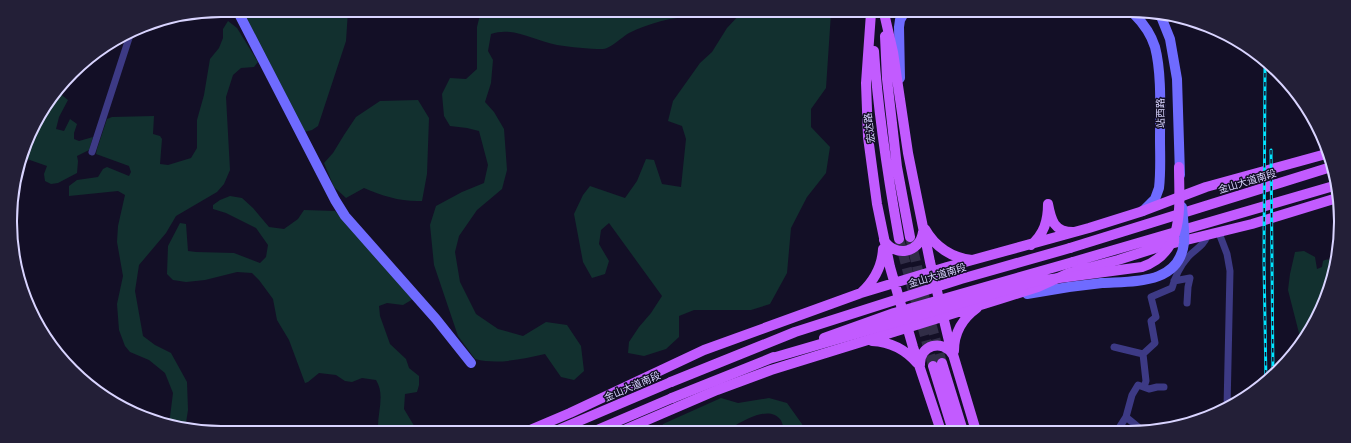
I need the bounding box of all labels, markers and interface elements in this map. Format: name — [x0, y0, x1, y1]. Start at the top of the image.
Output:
street label: 站西路 — [1154, 98, 1166, 128]
street label: 宏达路 — [861, 112, 877, 144]
street label: 金山大道南段 — [1217, 166, 1277, 196]
street label: 金山大道南段 — [907, 260, 967, 290]
street label: 金山大道南段 — [602, 369, 662, 403]

